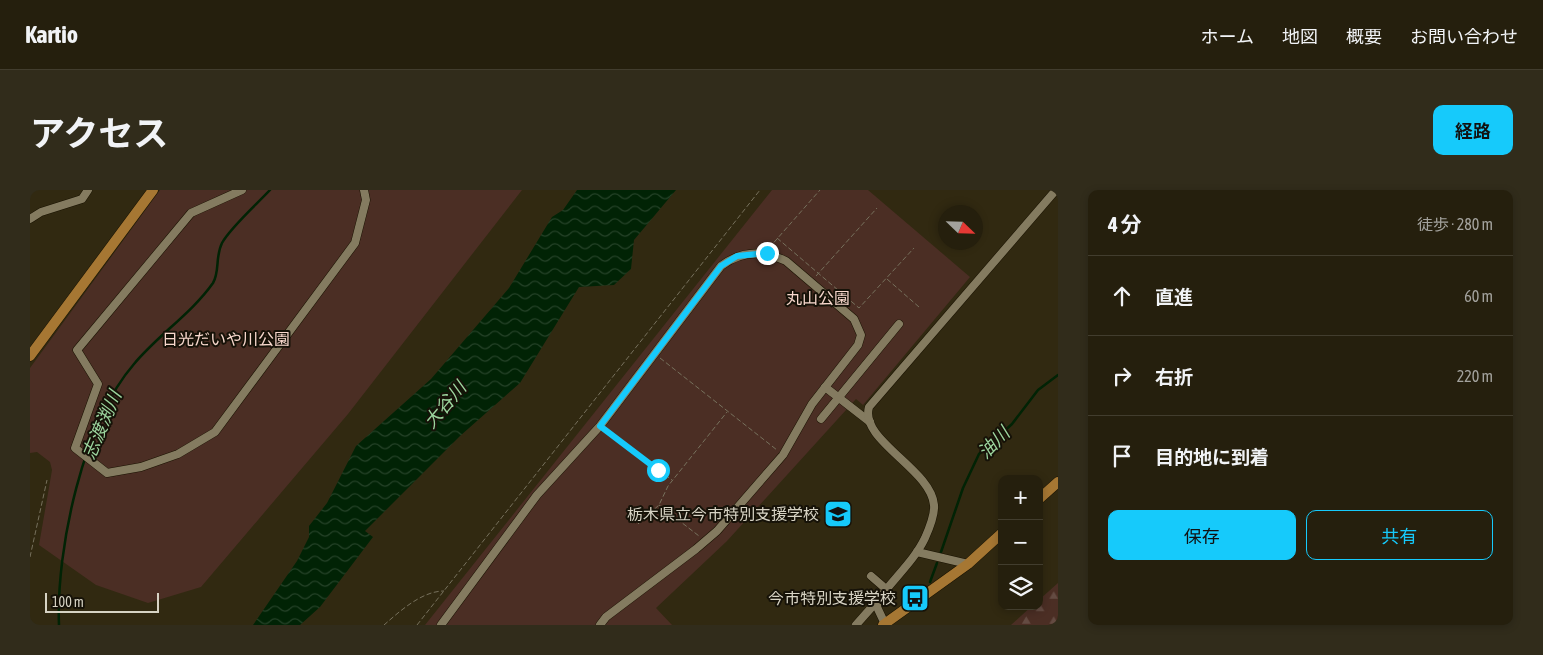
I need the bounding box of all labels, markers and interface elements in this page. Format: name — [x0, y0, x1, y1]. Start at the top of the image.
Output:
text: Kartio — [25, 21, 78, 48]
text: ホーム — [1201, 26, 1254, 47]
text: 地図 — [1282, 26, 1318, 47]
text: 概要 — [1346, 26, 1382, 47]
text: お問い合わせ — [1410, 26, 1518, 47]
button: 経路 — [1433, 105, 1513, 155]
text: アクセス — [30, 113, 168, 153]
north arrow — [938, 205, 983, 250]
text: 4 分 — [1108, 212, 1142, 236]
text: 徒歩 · 280 m — [1417, 215, 1493, 233]
route end — [756, 242, 779, 265]
icon: ahead — [1108, 282, 1136, 310]
text: 直進 — [1155, 286, 1193, 308]
text: 60 m — [1464, 287, 1493, 305]
park label: 丸山公園 — [786, 289, 850, 307]
park label: 日光だいや川公園 — [162, 330, 290, 348]
icon: right — [1108, 362, 1136, 390]
text: 右折 — [1155, 366, 1193, 388]
text: 220 m — [1457, 367, 1493, 385]
water label: 大谷川 — [419, 376, 471, 432]
water label: 志渡渕川 — [78, 386, 126, 462]
water label: 油川 — [974, 421, 1015, 463]
icon: arrive — [1108, 442, 1136, 470]
text: 目的地に到着 — [1155, 446, 1269, 468]
route start — [647, 459, 670, 482]
map controls — [998, 475, 1043, 610]
button: + — [998, 475, 1043, 520]
school or university icon: 栃木県立今市特別支援学校 — [823, 499, 853, 529]
place label: 栃木県立今市特別支援学校 — [627, 505, 819, 523]
button: 保存 — [1108, 510, 1296, 560]
button: 共有 — [1306, 510, 1493, 560]
button: − — [998, 520, 1043, 565]
button: layers — [998, 565, 1043, 610]
bus stop icon: 今市特別支援学校 — [900, 583, 930, 613]
place label: 今市特別支援学校 — [768, 589, 896, 607]
scale bar — [45, 590, 159, 613]
text: 100 m — [52, 594, 84, 610]

